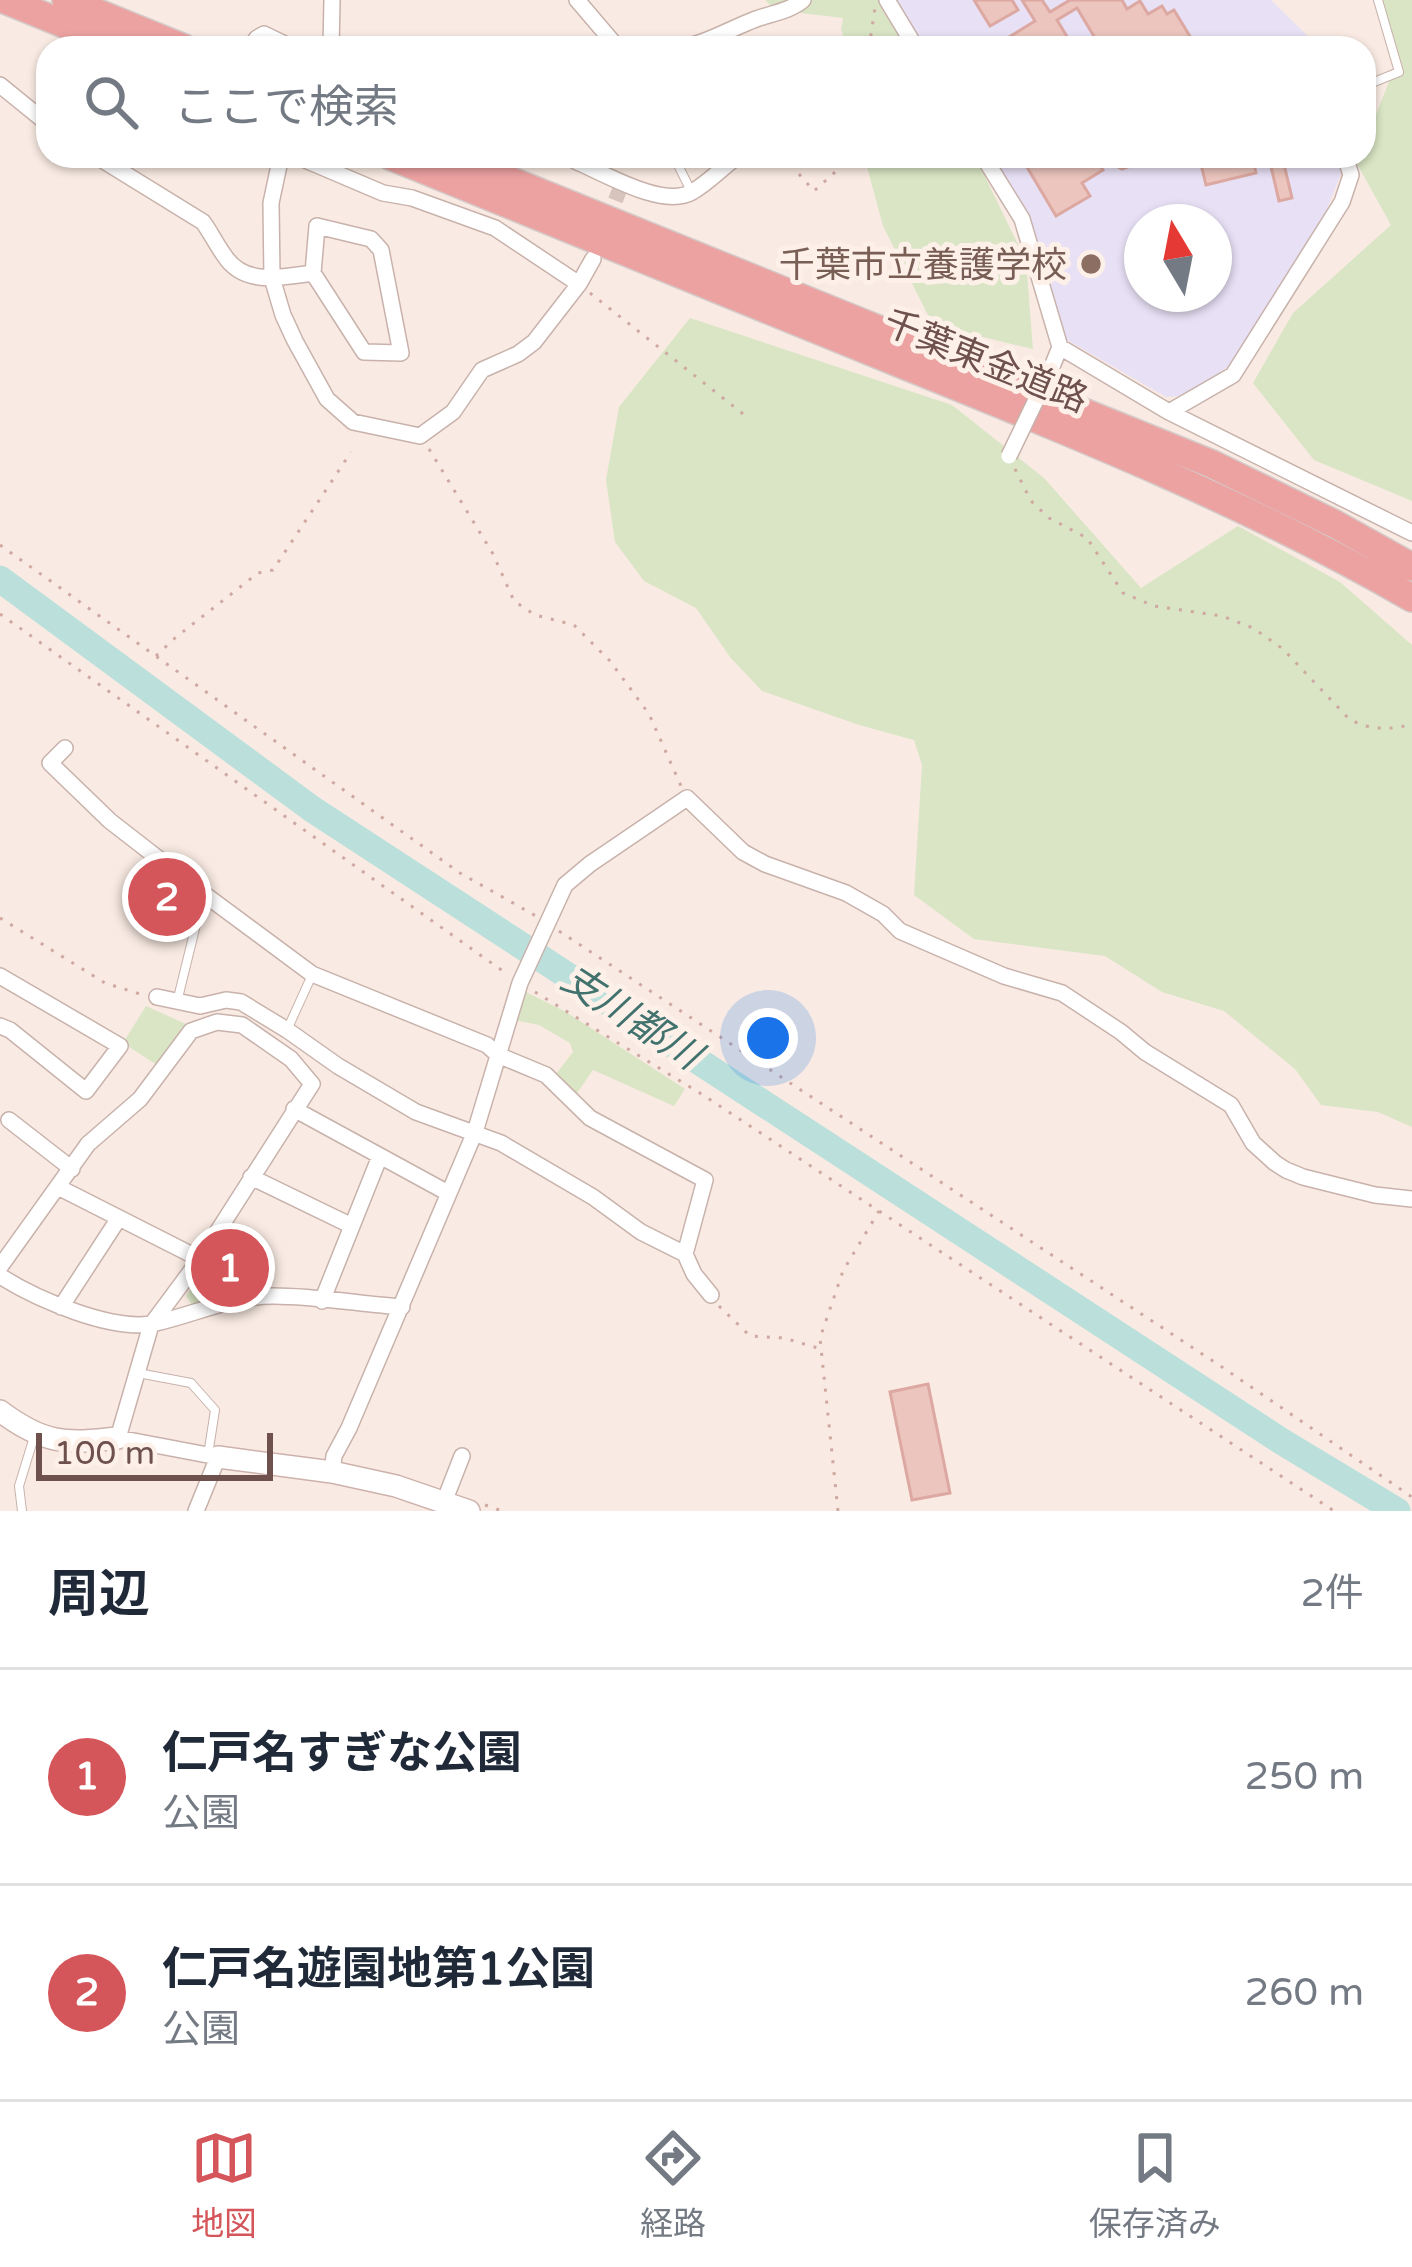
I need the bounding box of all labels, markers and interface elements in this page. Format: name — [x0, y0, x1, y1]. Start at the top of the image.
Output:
search box — [36, 36, 1376, 168]
icon: search — [78, 69, 144, 135]
text: ここで検索 — [174, 81, 399, 135]
north arrow — [1124, 204, 1232, 312]
place label: 千葉市立養護学校 — [779, 244, 1067, 287]
marker: 千葉市立養護学校 — [1078, 251, 1104, 277]
street label: 千葉東金道路 — [877, 301, 1094, 422]
pin: 2 — [128, 852, 206, 942]
water label: 支川都川 — [553, 955, 713, 1082]
your location — [738, 1008, 798, 1068]
pin: 1 — [191, 1223, 269, 1313]
scale bar — [36, 1427, 273, 1480]
text: 100 m — [54, 1434, 155, 1473]
text: 周辺 — [48, 1564, 150, 1626]
text: 2件 — [1301, 1570, 1364, 1617]
text: 仁戸名すぎな公園 — [162, 1727, 522, 1781]
text: 1 — [75, 1753, 99, 1800]
text: 250 m — [1245, 1753, 1364, 1800]
text: 公園 — [162, 1790, 240, 1837]
text: 仁戸名遊園地第1公園 — [162, 1943, 595, 1997]
text: 2 — [75, 1969, 99, 2016]
text: 260 m — [1245, 1969, 1364, 2016]
text: 公園 — [162, 2006, 240, 2053]
tab: 地図 — [191, 2125, 257, 2245]
tab: 経路 — [640, 2125, 706, 2245]
tab: 保存済み — [1089, 2125, 1221, 2245]

